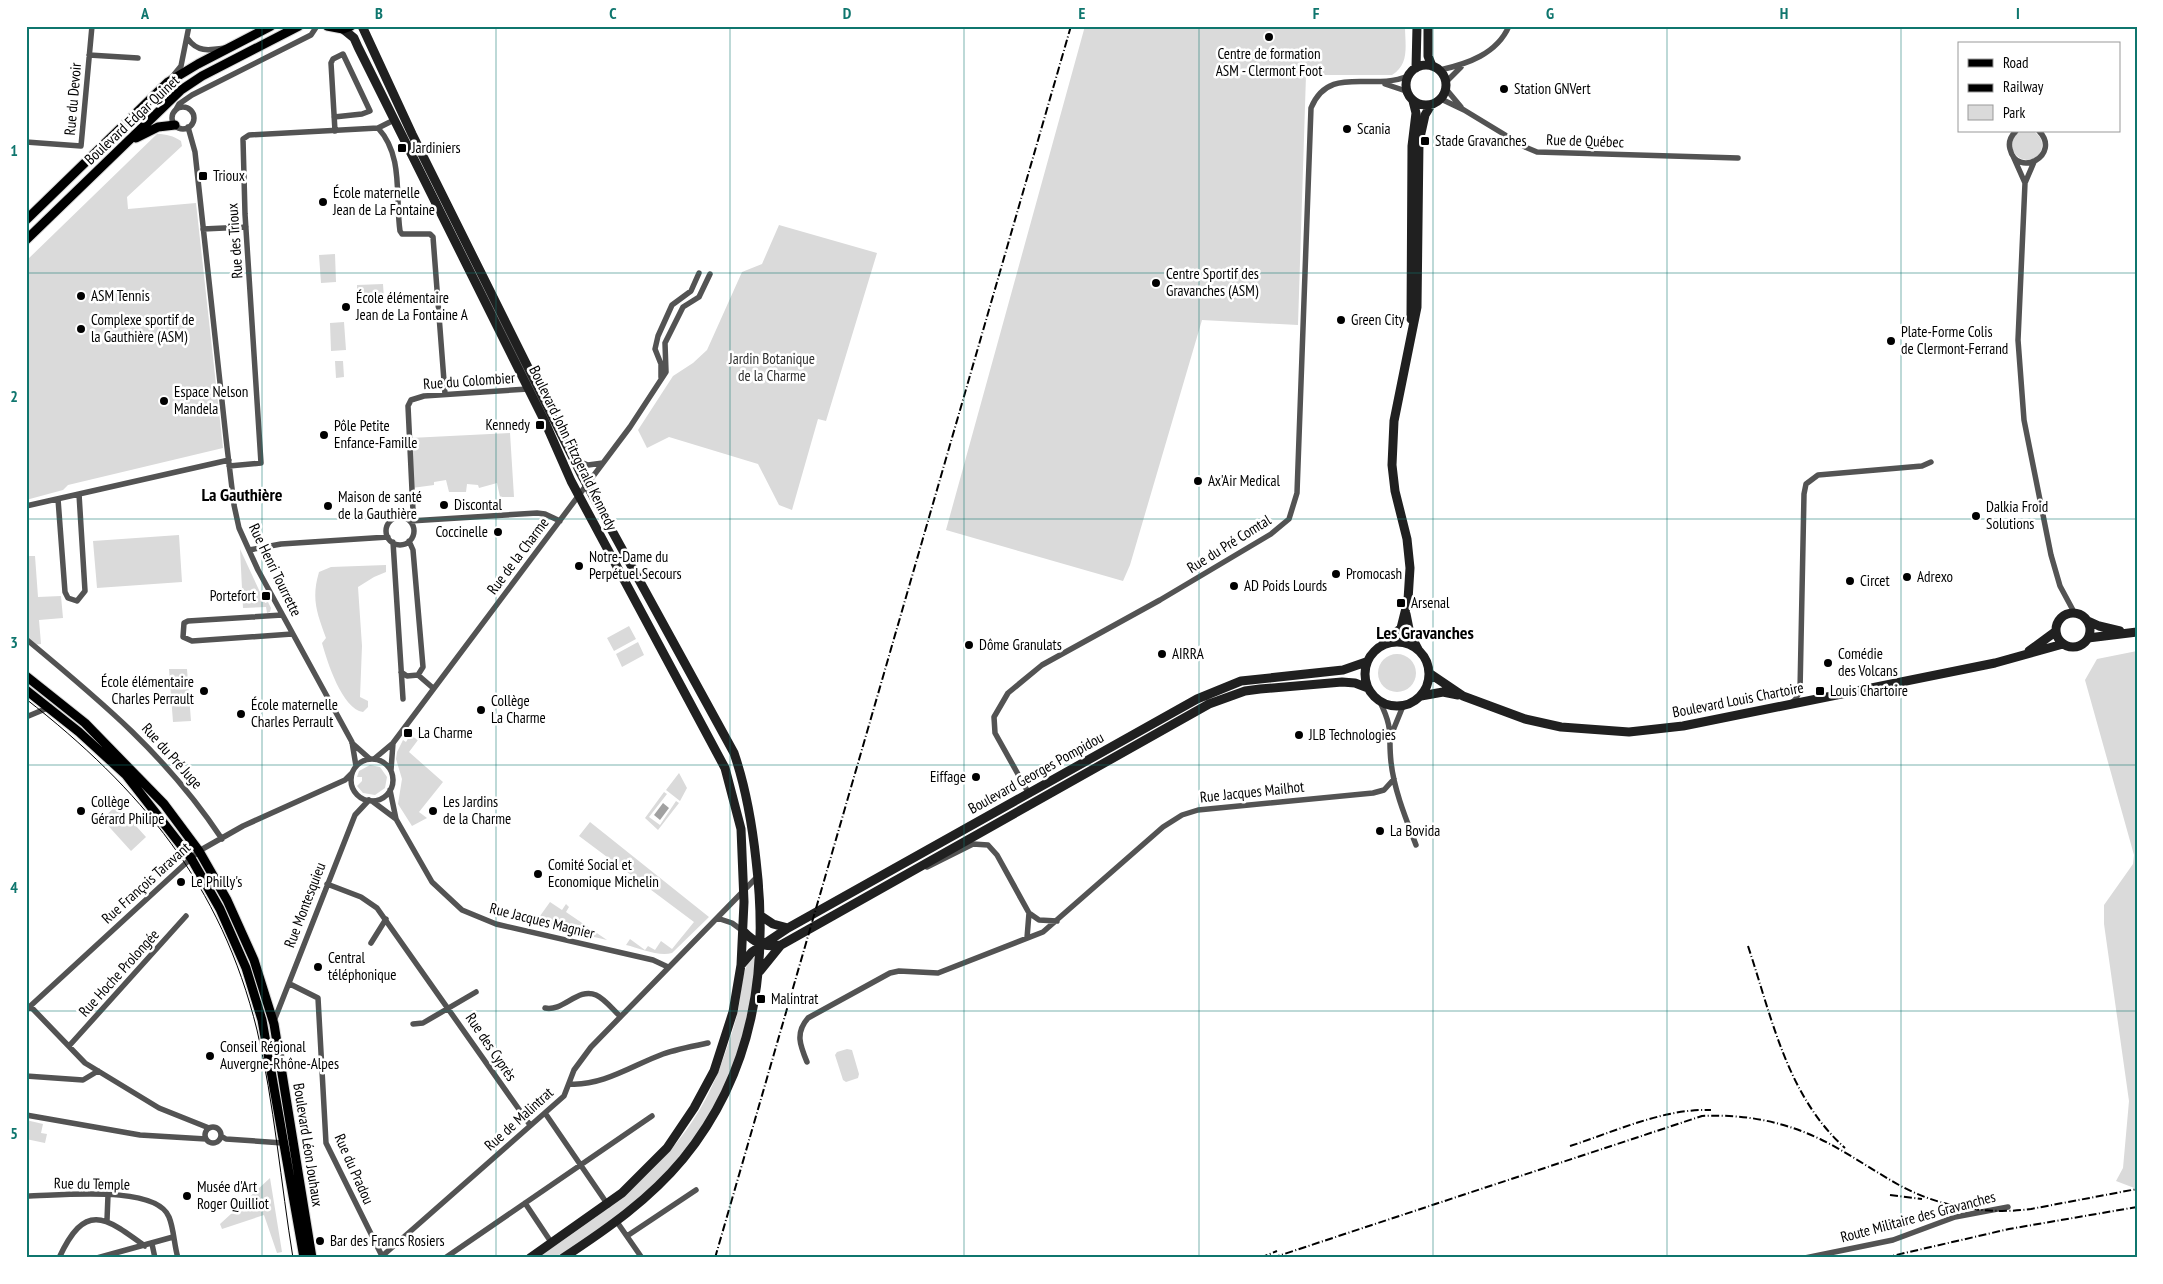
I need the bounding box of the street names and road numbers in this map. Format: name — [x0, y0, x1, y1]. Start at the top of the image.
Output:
street label: Rue du Devoir — [60, 61, 85, 136]
street label: Boulevard Edgar Quinet — [80, 71, 183, 168]
street label: Rue de Québec — [1546, 130, 1625, 151]
street label: Rue des Trioux — [222, 203, 247, 279]
street label: Boulevard John Fitzgerald Kennedy — [525, 362, 622, 534]
street label: Rue du Colombier — [422, 368, 516, 393]
street label: Rue du Pré Comtal — [1183, 510, 1275, 577]
street label: Rue de la Charme — [483, 514, 553, 598]
street label: Rue Henri Tourrette — [245, 520, 306, 619]
street label: Boulevard Louis Chartoire — [1671, 677, 1805, 722]
street label: Rue du Pré Juge — [138, 719, 207, 792]
street label: Boulevard Georges Pompidou — [965, 727, 1107, 818]
street label: Rue Jacques Mailhot — [1199, 777, 1305, 806]
street label: Rue François Taravant — [97, 838, 194, 927]
street label: Rue Montesquieu — [280, 859, 330, 950]
street label: Rue Jacques Magnier — [488, 898, 597, 943]
street label: Rue Hoche Prolongée — [74, 925, 163, 1020]
street label: Rue des Cyprès — [462, 1009, 521, 1084]
street label: Boulevard Léon Jouhaux — [289, 1082, 328, 1208]
street label: Rue de Malintrat — [480, 1083, 557, 1155]
street label: Rue du Pradou — [330, 1131, 378, 1207]
street label: Rue du Temple — [54, 1173, 130, 1194]
street label: Route Militaire des Gravanches — [1838, 1187, 1997, 1246]

